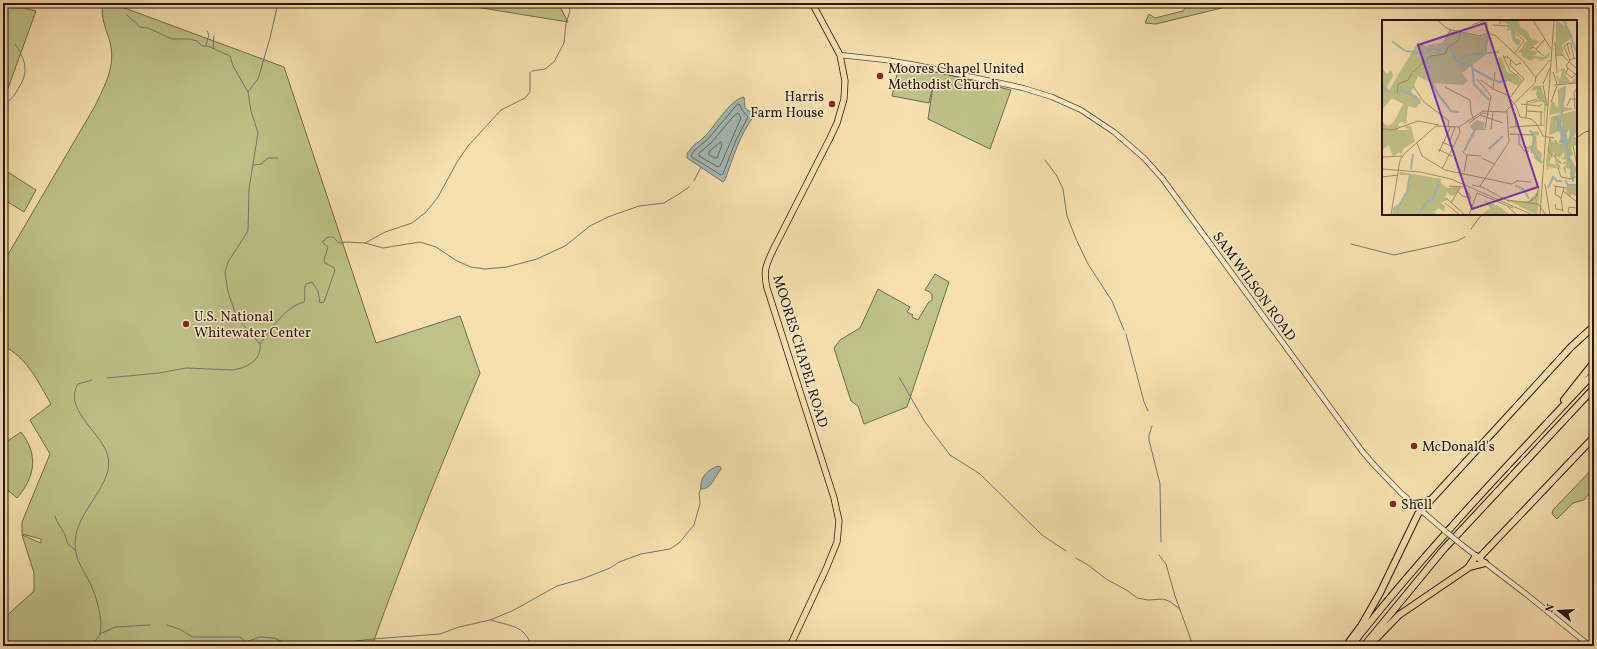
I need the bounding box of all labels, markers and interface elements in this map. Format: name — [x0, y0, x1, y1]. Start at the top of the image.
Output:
inset map — [1382, 20, 1577, 215]
place label: Moores Chapel United Methodist Church — [888, 60, 1024, 95]
marker: Moores Chapel United Methodist Church — [875, 71, 885, 81]
place label: Harris Farm House — [750, 88, 824, 123]
marker: Harris Farm House — [827, 99, 837, 109]
street label: SAM WILSON ROAD — [1208, 228, 1300, 345]
street label: MOORES CHAPEL ROAD — [767, 273, 832, 430]
place label: U.S. National Whitewater Center — [194, 308, 311, 343]
marker: U.S. National Whitewater Center — [181, 319, 191, 329]
place label: McDonald's — [1422, 438, 1495, 457]
marker: McDonald's — [1409, 441, 1419, 451]
place label: Shell — [1401, 496, 1432, 515]
marker: Shell — [1388, 499, 1398, 509]
north arrow — [1539, 591, 1579, 631]
text: N — [1543, 602, 1559, 614]

